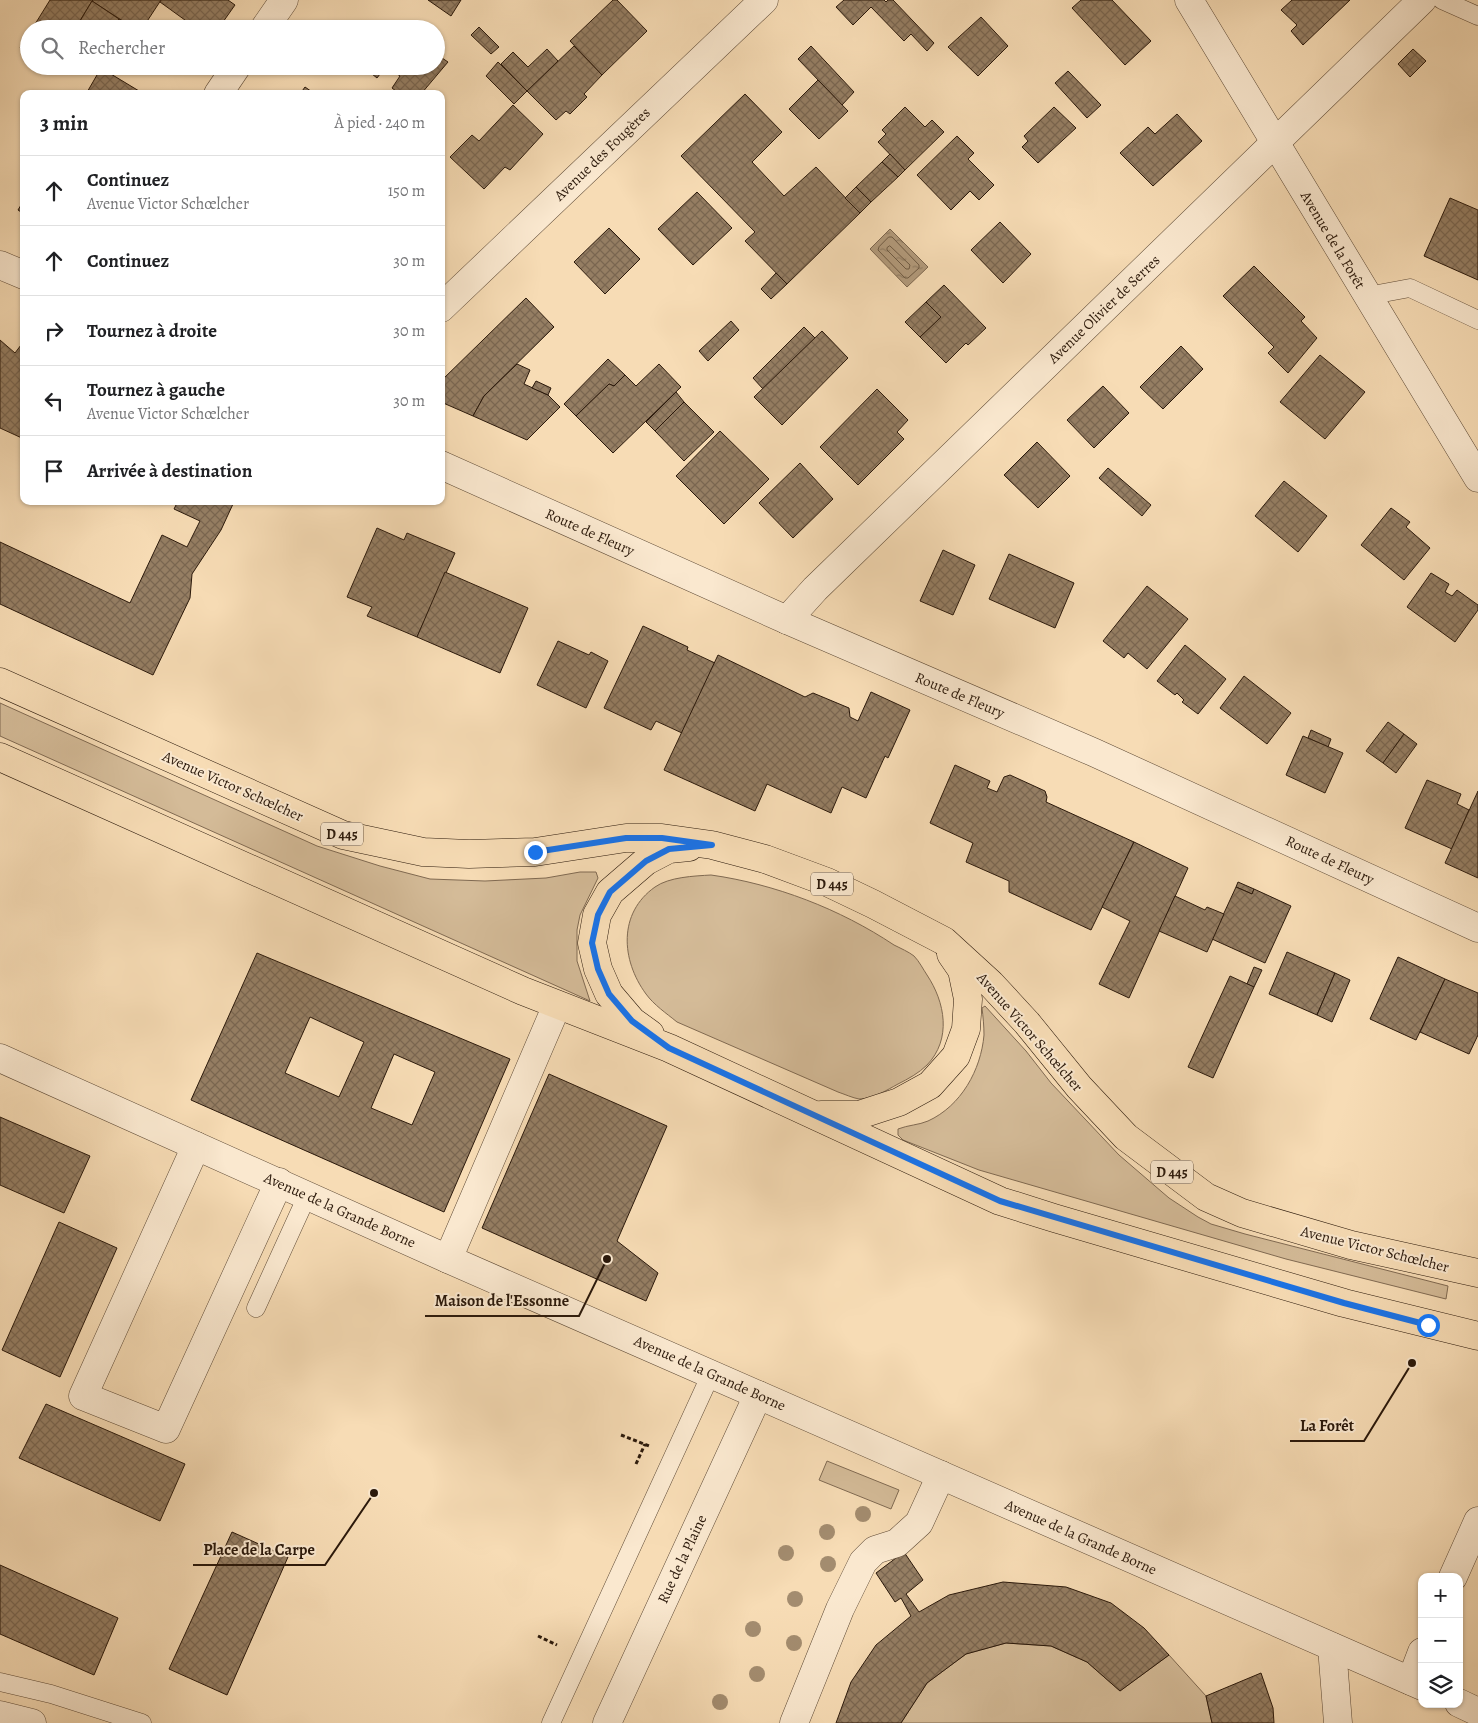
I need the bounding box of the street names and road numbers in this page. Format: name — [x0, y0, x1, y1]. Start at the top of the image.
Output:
street label: Avenue des Fougères — [549, 103, 654, 206]
street label: Avenue de la Forêt — [1295, 187, 1370, 293]
street label: Avenue Olivier de Serres — [1043, 250, 1164, 368]
street label: Route de Fleury — [542, 503, 638, 561]
street label: Route de Fleury — [912, 667, 1008, 723]
street label: Avenue Victor Schœlcher — [159, 746, 307, 826]
road number: D 445 — [321, 822, 363, 846]
street label: Route de Fleury — [1282, 831, 1378, 889]
road number: D 445 — [811, 872, 853, 896]
street label: Avenue Victor Schœlcher — [972, 967, 1088, 1096]
road number: D 445 — [1151, 1160, 1193, 1184]
street label: Avenue de la Grande Borne — [260, 1167, 419, 1253]
street label: Avenue Victor Schœlcher — [1298, 1221, 1451, 1277]
street label: Avenue de la Grande Borne — [630, 1330, 789, 1416]
street label: Avenue de la Grande Borne — [1001, 1494, 1160, 1580]
street label: Rue de la Plaine — [653, 1511, 711, 1607]

